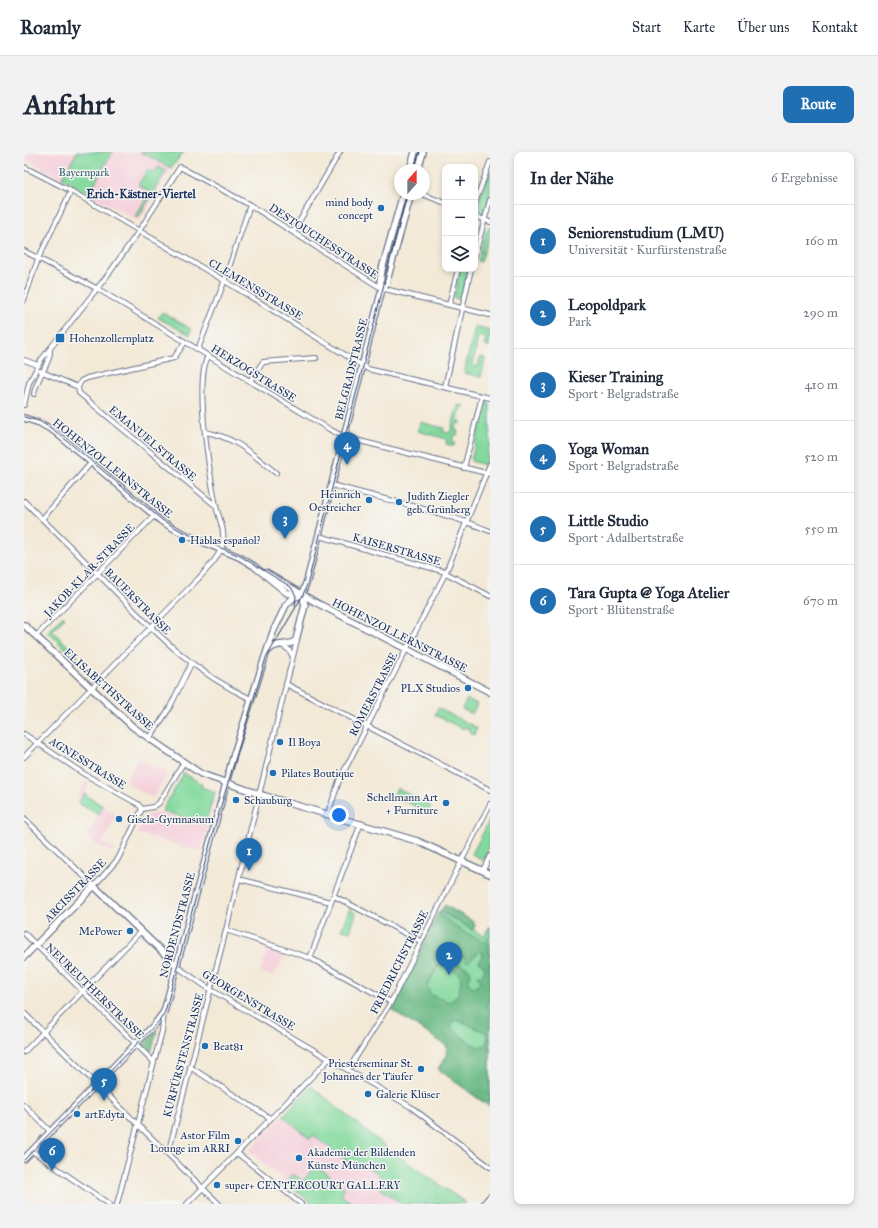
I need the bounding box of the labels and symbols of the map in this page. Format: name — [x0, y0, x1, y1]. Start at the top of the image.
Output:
north arrow — [394, 164, 430, 200]
park label: Bayernpark — [59, 166, 110, 179]
district label: Erich-Kästner-Viertel — [86, 187, 197, 201]
place label: mind body concept — [325, 196, 374, 222]
street label: DESTOUCHESSTRASSE — [267, 201, 381, 282]
marker: mind body concept — [376, 203, 386, 213]
street label: CLEMENSSTRASSE — [206, 256, 305, 323]
street label: BELGRADSTRASSE — [333, 317, 370, 421]
marker: Hohenzollernplatz — [54, 332, 66, 344]
place label: Hohenzollernplatz — [69, 332, 154, 345]
street label: HERZOGSTRASSE — [209, 342, 299, 405]
street label: EMANUELSTRASSE — [106, 403, 199, 484]
street label: HOHENZOLLERNSTRASSE — [50, 416, 175, 521]
pin: 4 — [334, 432, 360, 465]
place label: Heinrich Oestreicher — [309, 488, 362, 514]
place label: Judith Ziegler geb. Grünberg — [406, 490, 471, 516]
marker: Heinrich Oestreicher — [364, 495, 374, 505]
marker: Judith Ziegler geb. Grünberg — [394, 497, 404, 507]
pin: 3 — [272, 506, 298, 539]
street label: JAKOB-KLAR-STRASSE — [41, 521, 138, 621]
street label: KAISERSTRASSE — [351, 531, 443, 568]
place label: Hablas español? — [190, 534, 261, 547]
marker: Hablas español? — [177, 535, 187, 545]
street label: BAUERSTRASSE — [102, 566, 173, 637]
street label: HOHENZOLLERNSTRASSE — [330, 596, 470, 675]
street label: ELISABETHSTRASSE — [61, 646, 156, 733]
street label: RÖMERSTRASSE — [346, 650, 400, 738]
place label: PLX Studios — [400, 682, 460, 695]
marker: PLX Studios — [463, 683, 473, 693]
street label: AGNESSTRASSE — [46, 734, 129, 792]
place label: Il Boya — [288, 736, 321, 749]
marker: Il Boya — [275, 737, 285, 747]
place label: Pilates Boutique — [281, 767, 355, 781]
marker: Pilates Boutique — [268, 768, 278, 778]
place label: Schellmann Art + Furniture — [367, 791, 438, 817]
place label: Schauburg — [244, 794, 293, 807]
marker: Schauburg — [231, 795, 241, 805]
marker: Schellmann Art + Furniture — [441, 798, 451, 808]
your location — [329, 805, 349, 825]
place label: Gisela-Gymnasium — [127, 813, 215, 826]
marker: Gisela-Gymnasium — [114, 814, 124, 824]
pin: 1 — [236, 838, 262, 871]
street label: ARCISSTRASSE — [41, 856, 109, 925]
street label: NORDENDSTRASSE — [157, 871, 198, 980]
street label: FRIEDRICHSTRASSE — [368, 908, 431, 1016]
place label: MePower — [79, 925, 123, 938]
marker: MePower — [125, 926, 135, 936]
street label: NEUREUTHERSTRASSE — [43, 941, 147, 1042]
pin: 2 — [436, 942, 462, 975]
street label: GEORGENSTRASSE — [200, 967, 298, 1033]
street label: KURFÜRSTENSTRASSE — [160, 991, 206, 1119]
place label: Beat81 — [213, 1040, 244, 1053]
marker: Beat81 — [200, 1041, 210, 1051]
place label: Priesterseminar St. Johannes der Täufer — [322, 1057, 414, 1084]
marker: Priesterseminar St. Johannes der Täufer — [416, 1064, 426, 1074]
pin: 5 — [91, 1068, 117, 1101]
place label: Galerie Klüser — [376, 1088, 440, 1101]
marker: Galerie Klüser — [363, 1089, 373, 1099]
place label: artEdyta — [85, 1108, 125, 1121]
marker: artEdyta — [72, 1109, 82, 1119]
place label: Astor Film Lounge im ARRI — [150, 1129, 231, 1155]
marker: Astor Film Lounge im ARRI — [233, 1136, 243, 1146]
pin: 6 — [39, 1138, 65, 1171]
place label: Akademie der Bildenden Künste München — [306, 1146, 415, 1172]
marker: Akademie der Bildenden Künste München — [294, 1153, 304, 1163]
place label: super+ CENTERCOURT GALLERY — [225, 1179, 402, 1192]
marker: super+ CENTERCOURT GALLERY — [212, 1180, 222, 1190]

